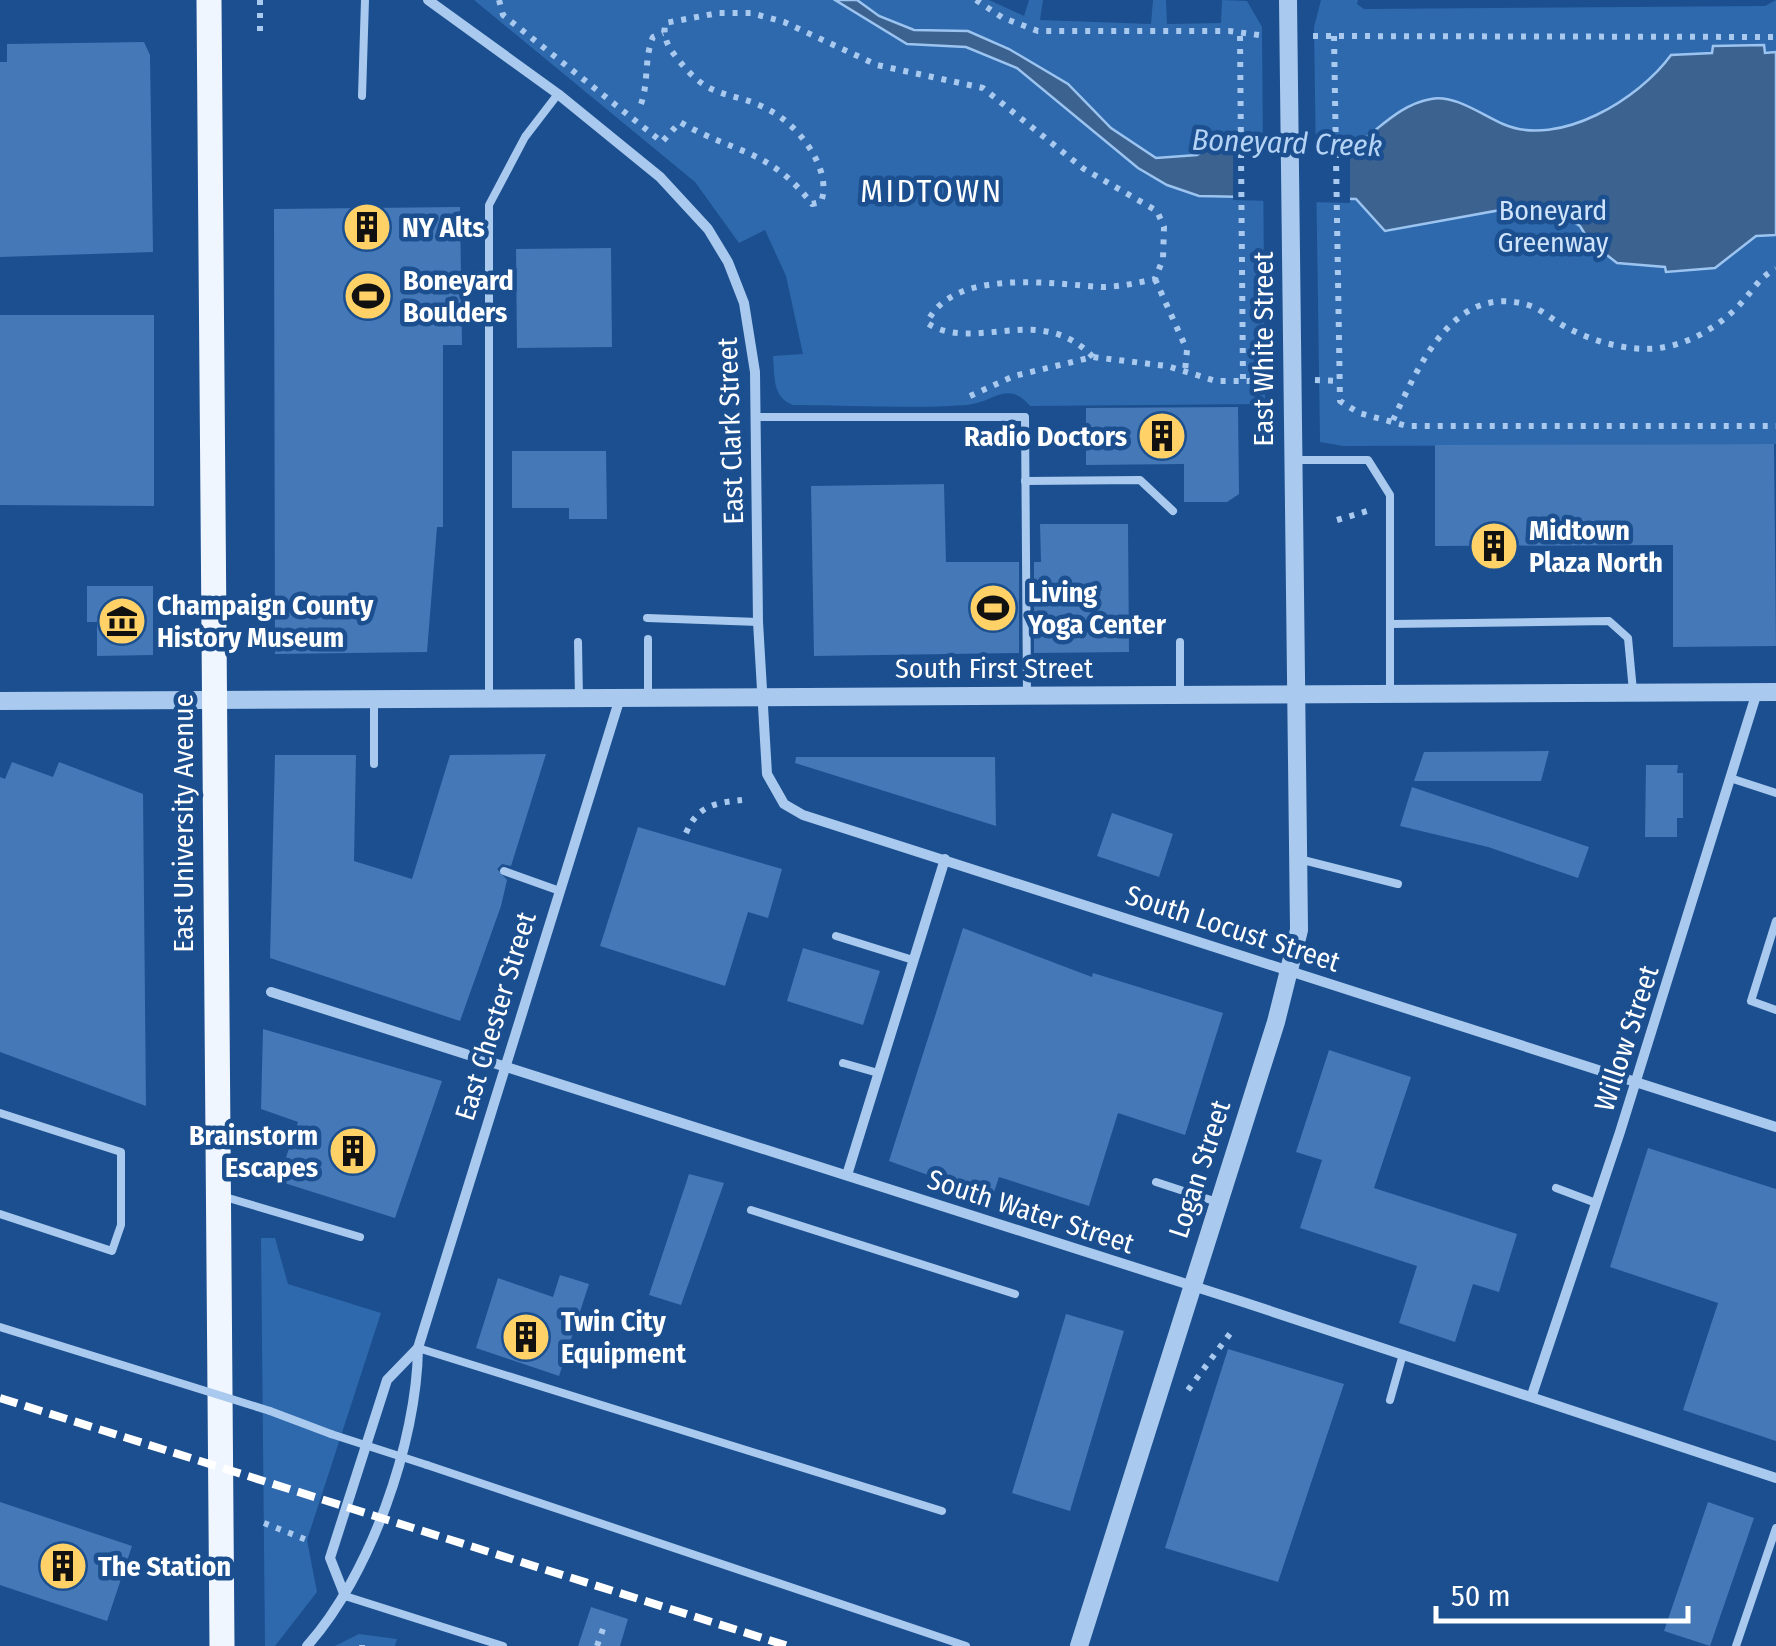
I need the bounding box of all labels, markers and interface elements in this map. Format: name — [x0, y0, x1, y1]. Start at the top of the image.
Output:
water label: Boneyard Creek — [1191, 122, 1383, 164]
district label: MIDTOWN — [860, 172, 1004, 210]
park label: Boneyard Greenway — [1497, 194, 1609, 259]
building icon: NY Alts — [341, 201, 393, 253]
place label: NY Alts — [402, 211, 485, 244]
street label: East White Street — [1247, 251, 1280, 446]
place label: Boneyard Boulders — [403, 264, 514, 329]
sports icon: Boneyard Boulders — [342, 270, 394, 322]
street label: East Clark Street — [711, 336, 750, 525]
building icon: Radio Doctors — [1136, 410, 1188, 462]
place label: Radio Doctors — [964, 420, 1127, 453]
place label: Midtown Plaza North — [1529, 514, 1663, 579]
building icon: Midtown Plaza North — [1468, 520, 1520, 572]
place label: Living Yoga Center — [1027, 576, 1167, 641]
sports icon: Living Yoga Center — [967, 582, 1019, 634]
place label: Champaign County History Museum — [157, 589, 374, 654]
museum icon: Champaign County History Museum — [96, 595, 148, 647]
street label: South First Street — [895, 652, 1094, 685]
street label: East University Avenue — [167, 693, 200, 953]
street label: South Locust Street — [1122, 878, 1345, 979]
street label: East Chester Street — [448, 907, 543, 1124]
street label: Willow Street — [1587, 960, 1666, 1115]
street label: Logan Street — [1162, 1095, 1238, 1242]
place label: Brainstorm Escapes — [189, 1119, 318, 1184]
building icon: Brainstorm Escapes — [327, 1125, 379, 1177]
street label: South Water Street — [923, 1163, 1139, 1261]
place label: Twin City Equipment — [561, 1305, 687, 1370]
building icon: Twin City Equipment — [500, 1311, 552, 1363]
building icon: The Station — [37, 1540, 89, 1592]
place label: The Station — [98, 1550, 231, 1583]
scale bar — [1436, 1561, 1688, 1623]
text: 50 m — [1451, 1578, 1511, 1614]

